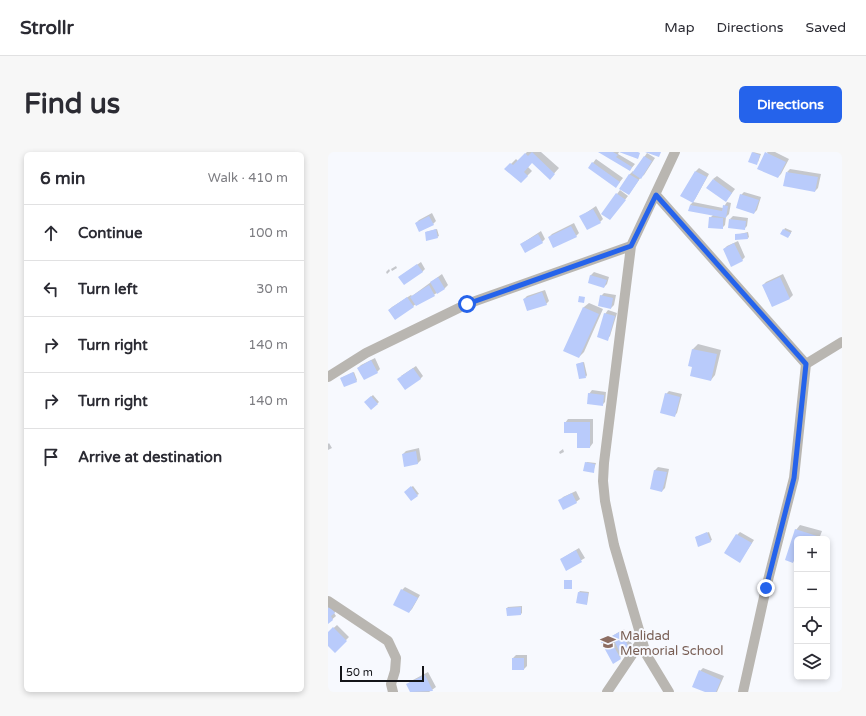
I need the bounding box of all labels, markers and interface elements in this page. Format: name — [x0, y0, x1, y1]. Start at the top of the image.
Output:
text: Strollr — [20, 17, 74, 39]
text: Map — [664, 19, 695, 36]
text: Directions — [717, 19, 784, 36]
text: Saved — [806, 19, 846, 36]
button: Directions — [739, 86, 842, 123]
text: Find us — [24, 87, 120, 121]
text: 6 min — [40, 168, 85, 189]
text: Walk · 410 m — [208, 170, 288, 186]
icon: ahead — [40, 222, 62, 244]
text: Continue — [78, 224, 142, 242]
text: 100 m — [248, 225, 288, 241]
icon: left — [40, 278, 62, 300]
text: Turn left — [78, 280, 138, 298]
text: 30 m — [256, 281, 288, 297]
route start — [458, 295, 476, 313]
icon: right — [40, 334, 62, 356]
text: Turn right — [78, 336, 148, 354]
text: 140 m — [248, 337, 288, 353]
icon: right — [40, 390, 62, 412]
text: Turn right — [78, 392, 148, 410]
text: 140 m — [248, 393, 288, 409]
icon: arrive — [40, 446, 62, 468]
text: Arrive at destination — [78, 448, 222, 466]
map controls — [794, 536, 830, 680]
button: + — [794, 536, 830, 572]
button: − — [794, 572, 830, 608]
route end — [757, 579, 775, 597]
button: locate — [794, 608, 830, 644]
place label: Malidad Memorial School — [620, 628, 724, 659]
school or university icon: Malidad Memorial School — [599, 633, 617, 651]
button: layers — [794, 644, 830, 680]
scale bar — [340, 664, 424, 683]
text: 50 m — [346, 666, 373, 679]

